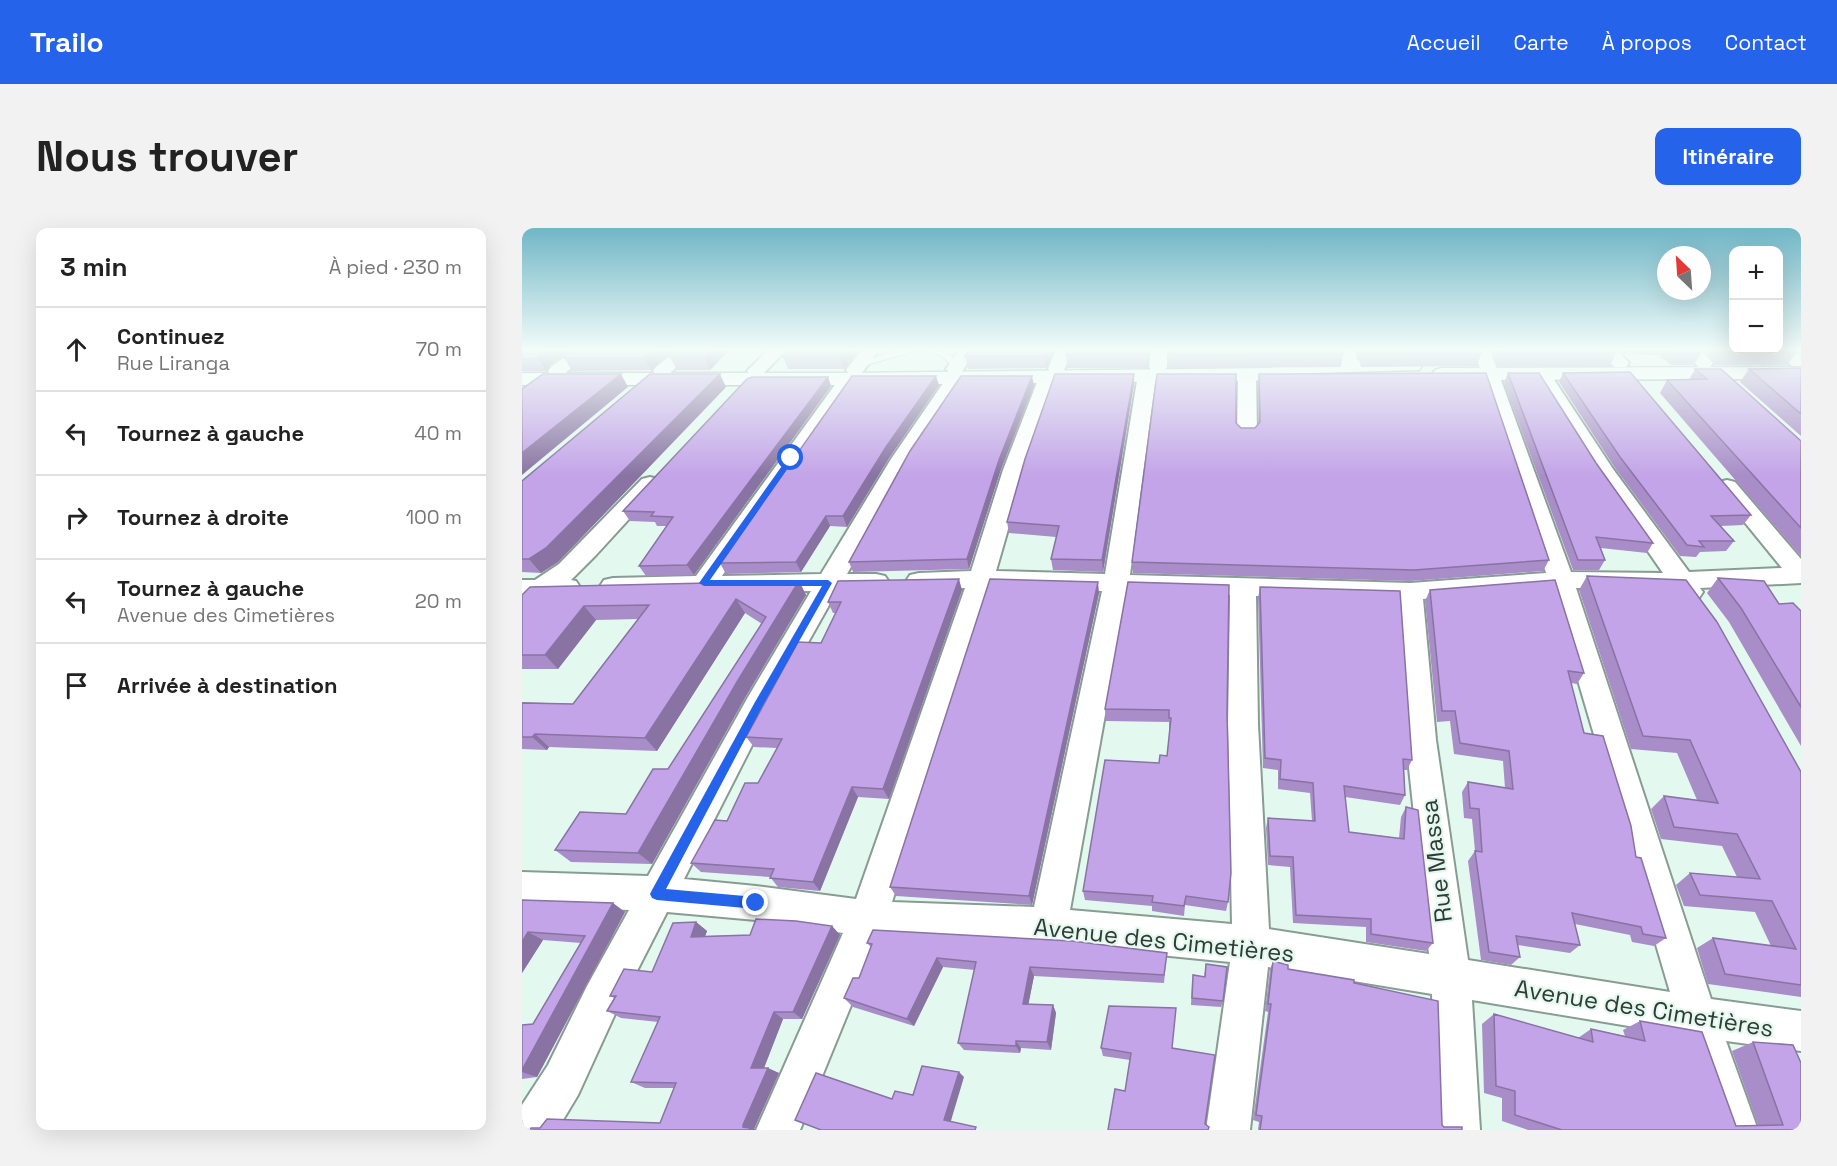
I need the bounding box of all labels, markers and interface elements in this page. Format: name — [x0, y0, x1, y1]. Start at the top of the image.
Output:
text: Trailo — [30, 24, 104, 60]
text: Accueil — [1407, 29, 1481, 56]
text: Carte — [1514, 29, 1569, 56]
text: À propos — [1602, 29, 1692, 56]
text: Contact — [1725, 29, 1807, 56]
button: Itinéraire — [1655, 128, 1801, 185]
text: Nous trouver — [36, 130, 298, 183]
north arrow — [1657, 246, 1711, 300]
map controls — [1729, 246, 1783, 354]
button: + — [1729, 246, 1783, 300]
text: 3 min — [60, 250, 128, 284]
text: À pied · 230 m — [329, 254, 462, 280]
button: − — [1729, 300, 1783, 354]
text: Continuez — [117, 322, 225, 350]
icon: ahead — [60, 333, 93, 366]
text: 70 m — [416, 336, 462, 362]
text: Rue Liranga — [117, 350, 230, 376]
icon: left — [60, 417, 93, 450]
text: Tournez à gauche — [117, 419, 304, 447]
text: 40 m — [414, 420, 462, 446]
route start — [777, 444, 803, 470]
icon: right — [60, 501, 93, 534]
text: Tournez à droite — [117, 503, 289, 531]
text: 100 m — [406, 504, 462, 530]
text: Tournez à gauche — [117, 574, 304, 602]
icon: left — [60, 585, 93, 618]
text: 20 m — [415, 588, 462, 614]
text: Avenue des Cimetières — [117, 602, 335, 628]
icon: arrive — [60, 669, 93, 702]
text: Arrivée à destination — [117, 671, 338, 699]
street label: Rue Massa — [1413, 798, 1459, 924]
route end — [742, 889, 768, 915]
street label: Avenue des Cimetières — [1032, 911, 1296, 969]
street label: Avenue des Cimetières — [1512, 972, 1776, 1044]

